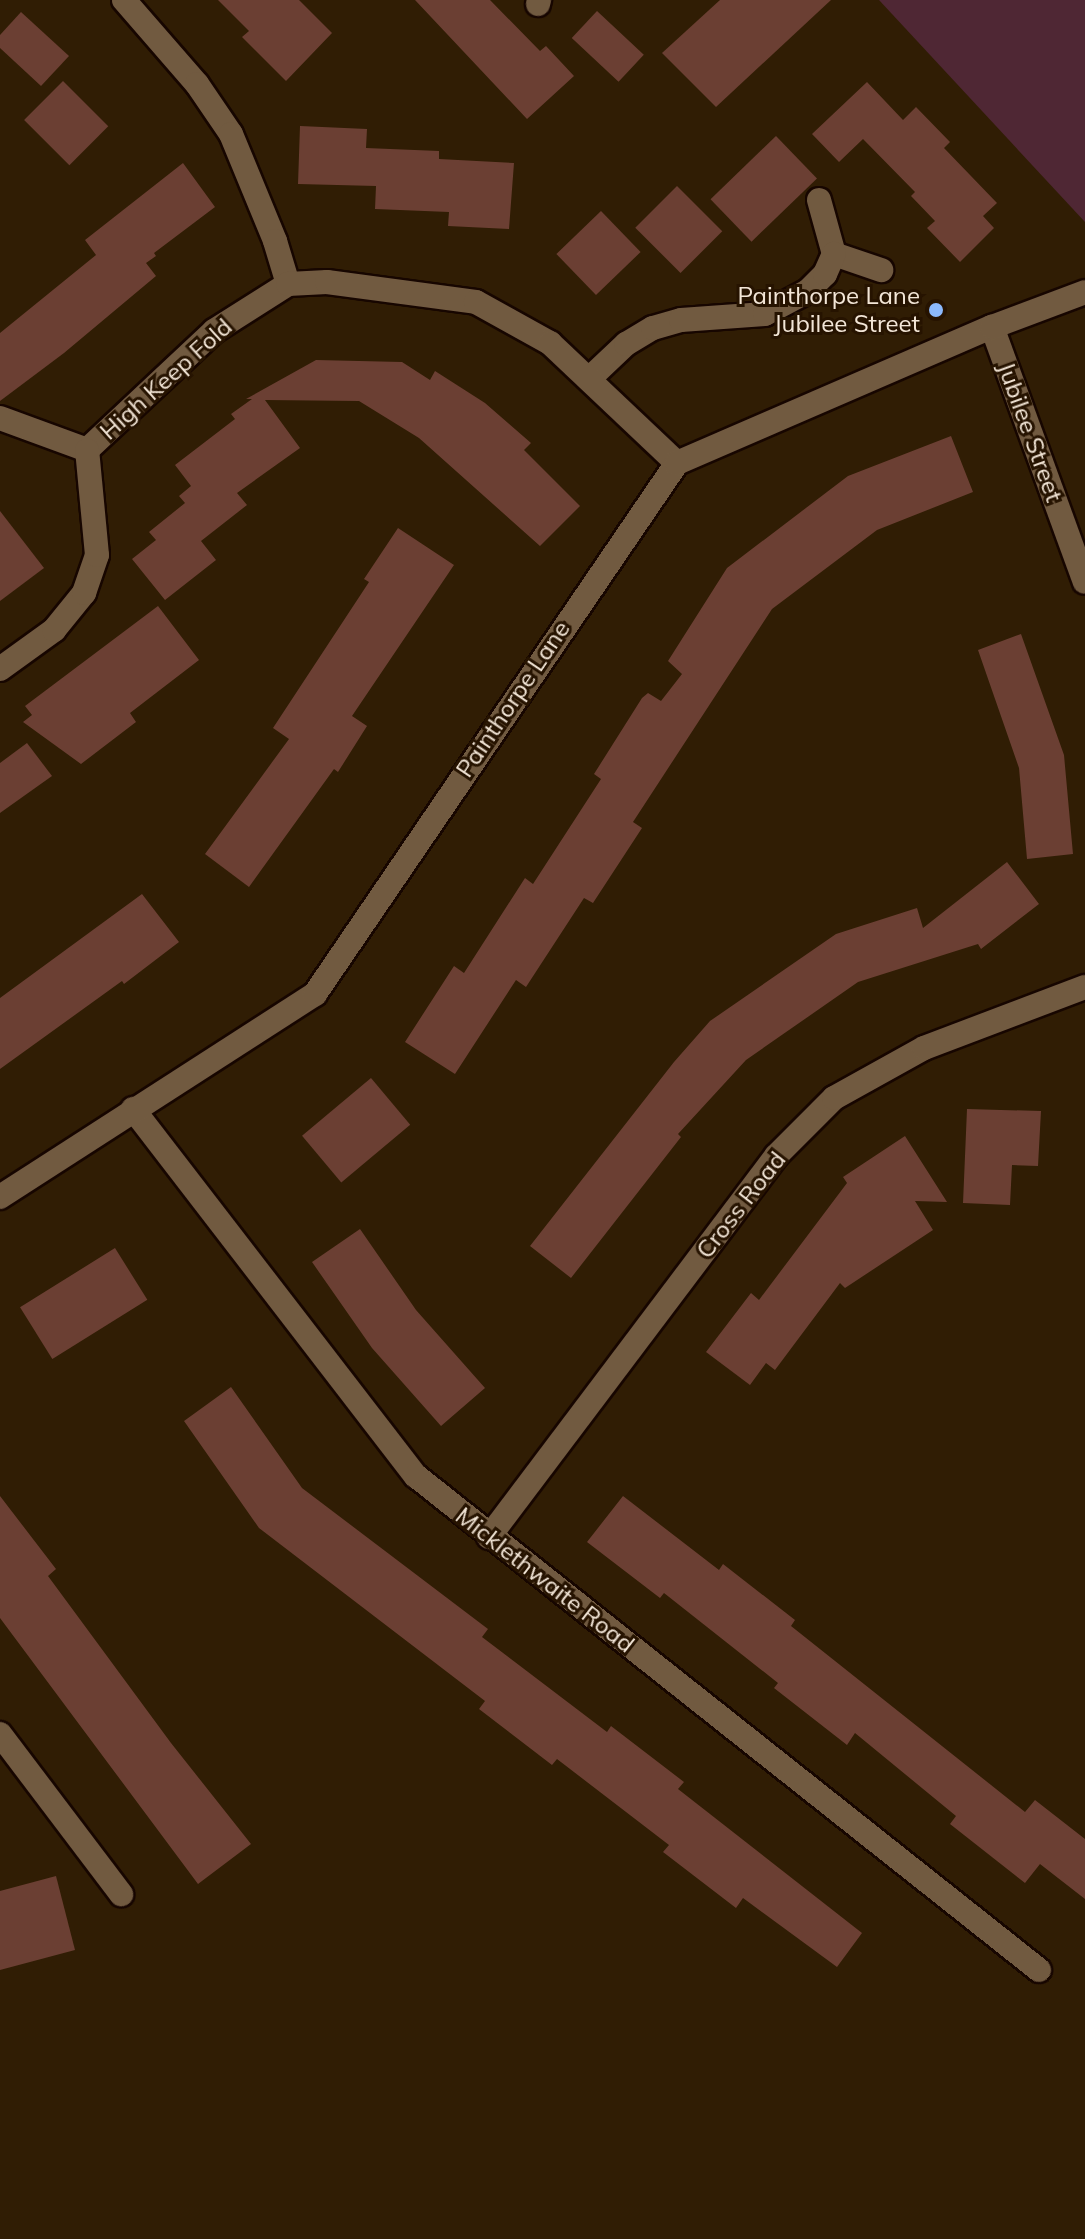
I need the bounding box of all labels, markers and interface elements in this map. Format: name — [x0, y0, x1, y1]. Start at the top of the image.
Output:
place label: Painthorpe Lane Jubilee Street — [738, 282, 920, 338]
marker: Painthorpe Lane Jubilee Street — [927, 301, 945, 319]
street label: High Keep Fold — [94, 312, 238, 446]
street label: Jubilee Street — [991, 358, 1069, 506]
street label: Painthorpe Lane — [450, 615, 576, 783]
street label: Cross Road — [690, 1146, 792, 1264]
street label: Micklethwaite Road — [450, 1501, 640, 1659]

